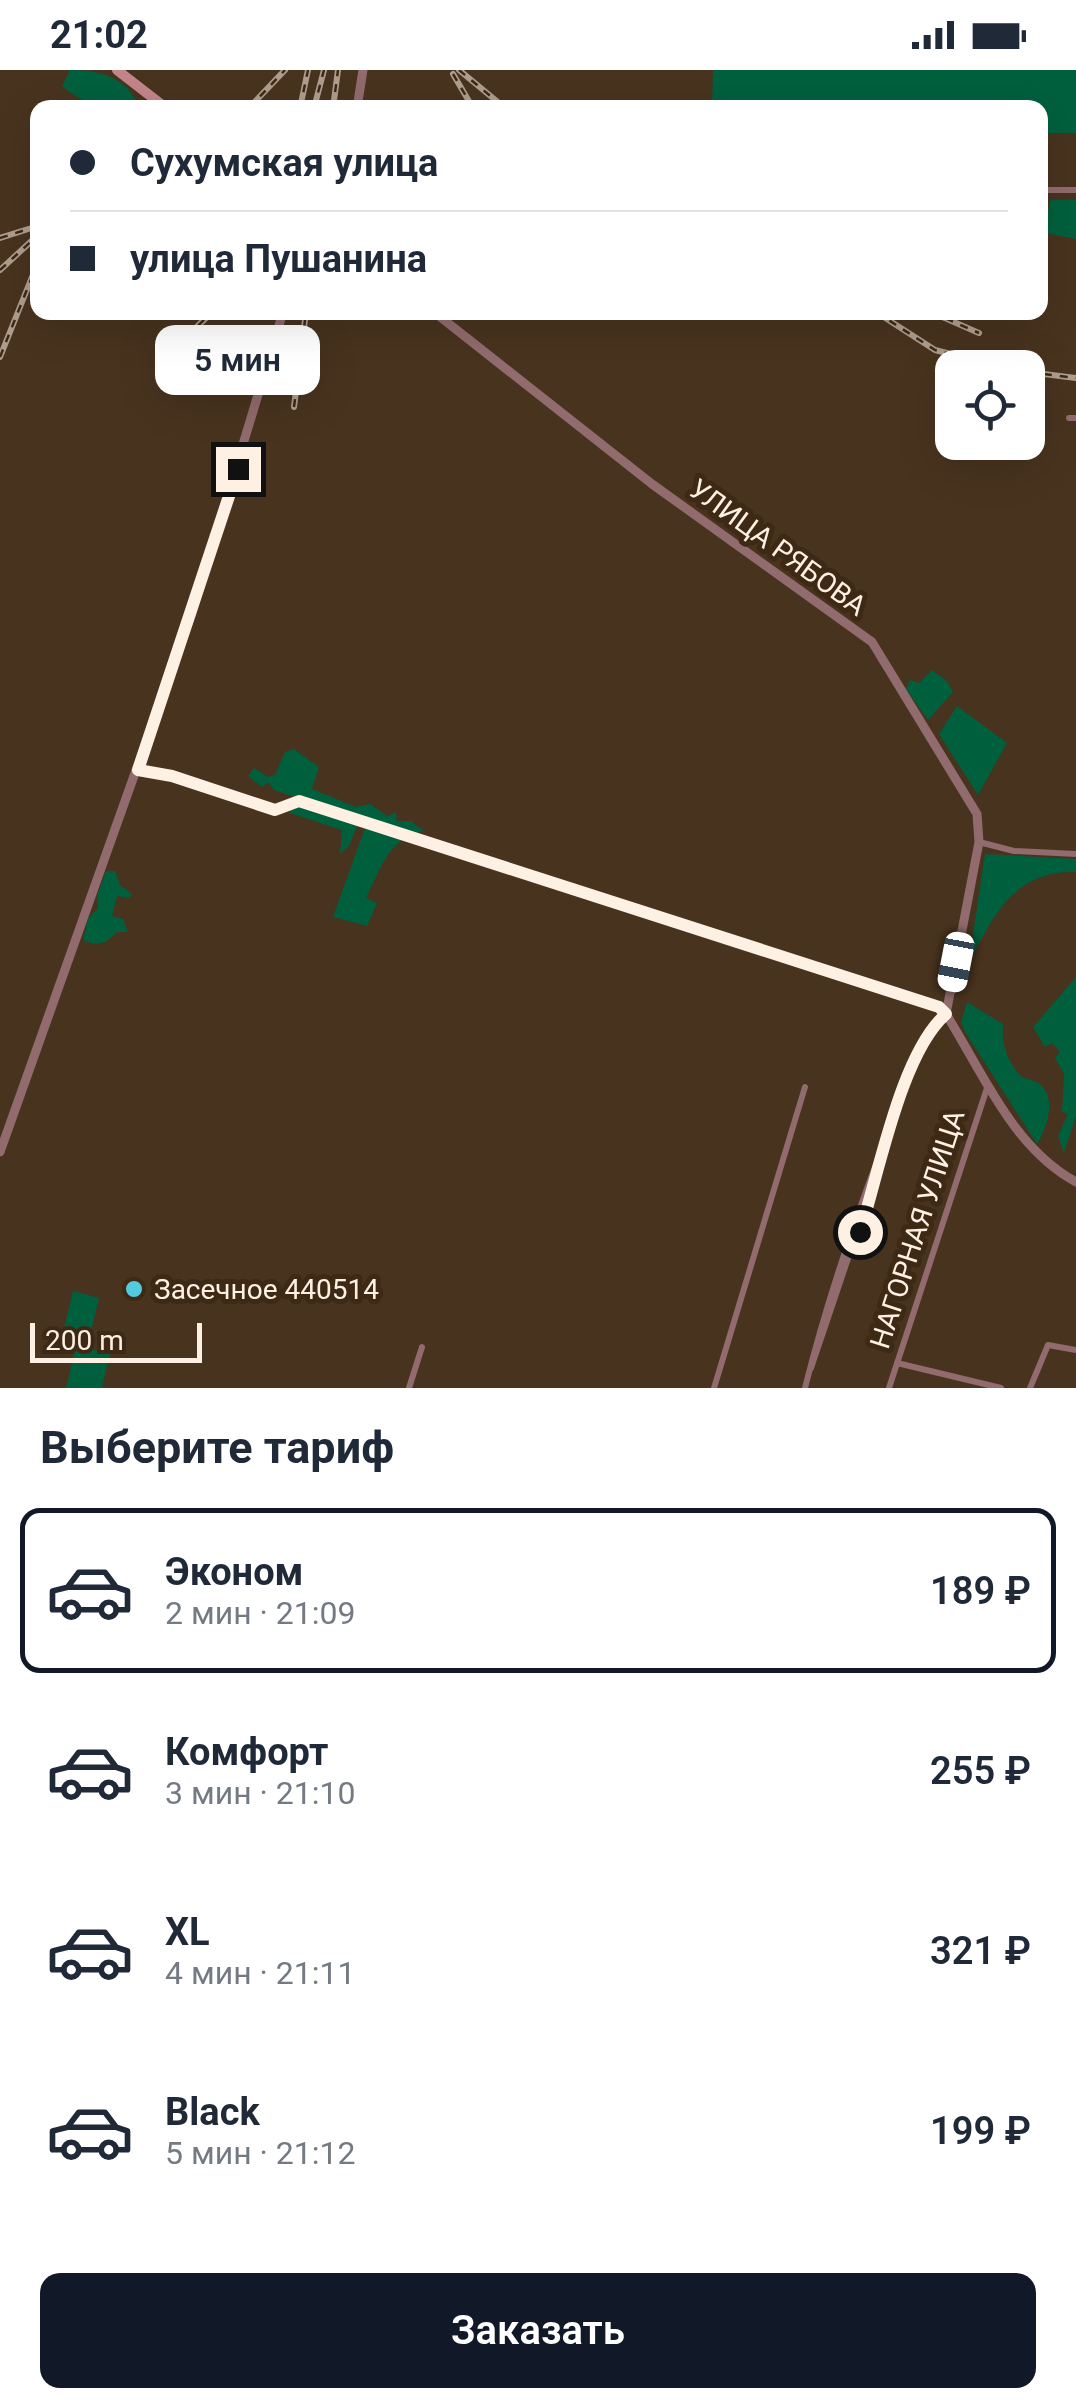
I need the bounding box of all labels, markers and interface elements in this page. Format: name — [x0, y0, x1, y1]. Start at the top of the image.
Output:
text: 21:02 — [50, 13, 148, 57]
text: Сухумская улица — [130, 141, 438, 185]
text: улица Пушанина — [130, 237, 427, 281]
callout: 5 мин — [156, 324, 320, 394]
text: 5 мин — [194, 341, 281, 379]
map controls — [935, 350, 1045, 460]
button: locate — [935, 350, 1045, 460]
route end — [216, 447, 261, 492]
street label: УЛИЦА РЯБОВА — [683, 472, 873, 623]
car — [936, 930, 976, 994]
street label: НАГОРНАЯ УЛИЦА — [863, 1106, 972, 1353]
route start — [838, 1210, 883, 1255]
place label: Засечное 440514 — [154, 1273, 379, 1306]
marker: Засечное 440514 — [123, 1278, 145, 1300]
scale bar — [30, 1318, 202, 1362]
text: 200 m — [45, 1324, 124, 1357]
text: Выберите тариф — [40, 1421, 394, 1474]
icon: car — [45, 1546, 135, 1636]
text: Эконом — [165, 1550, 303, 1594]
text: 189 ₽ — [930, 1569, 1031, 1613]
text: 2 мин · 21:09 — [165, 1594, 356, 1632]
icon: car — [45, 1726, 135, 1816]
text: Комфорт — [165, 1730, 328, 1774]
text: 255 ₽ — [930, 1749, 1031, 1793]
text: 3 мин · 21:10 — [165, 1774, 356, 1812]
icon: car — [45, 1906, 135, 1996]
text: XL — [165, 1910, 210, 1954]
text: 321 ₽ — [930, 1929, 1031, 1973]
text: 4 мин · 21:11 — [165, 1954, 356, 1992]
icon: car — [45, 2086, 135, 2176]
text: Black — [165, 2090, 260, 2134]
text: 199 ₽ — [930, 2109, 1031, 2153]
text: 5 мин · 21:12 — [165, 2134, 356, 2172]
button: Заказать — [40, 2273, 1036, 2388]

